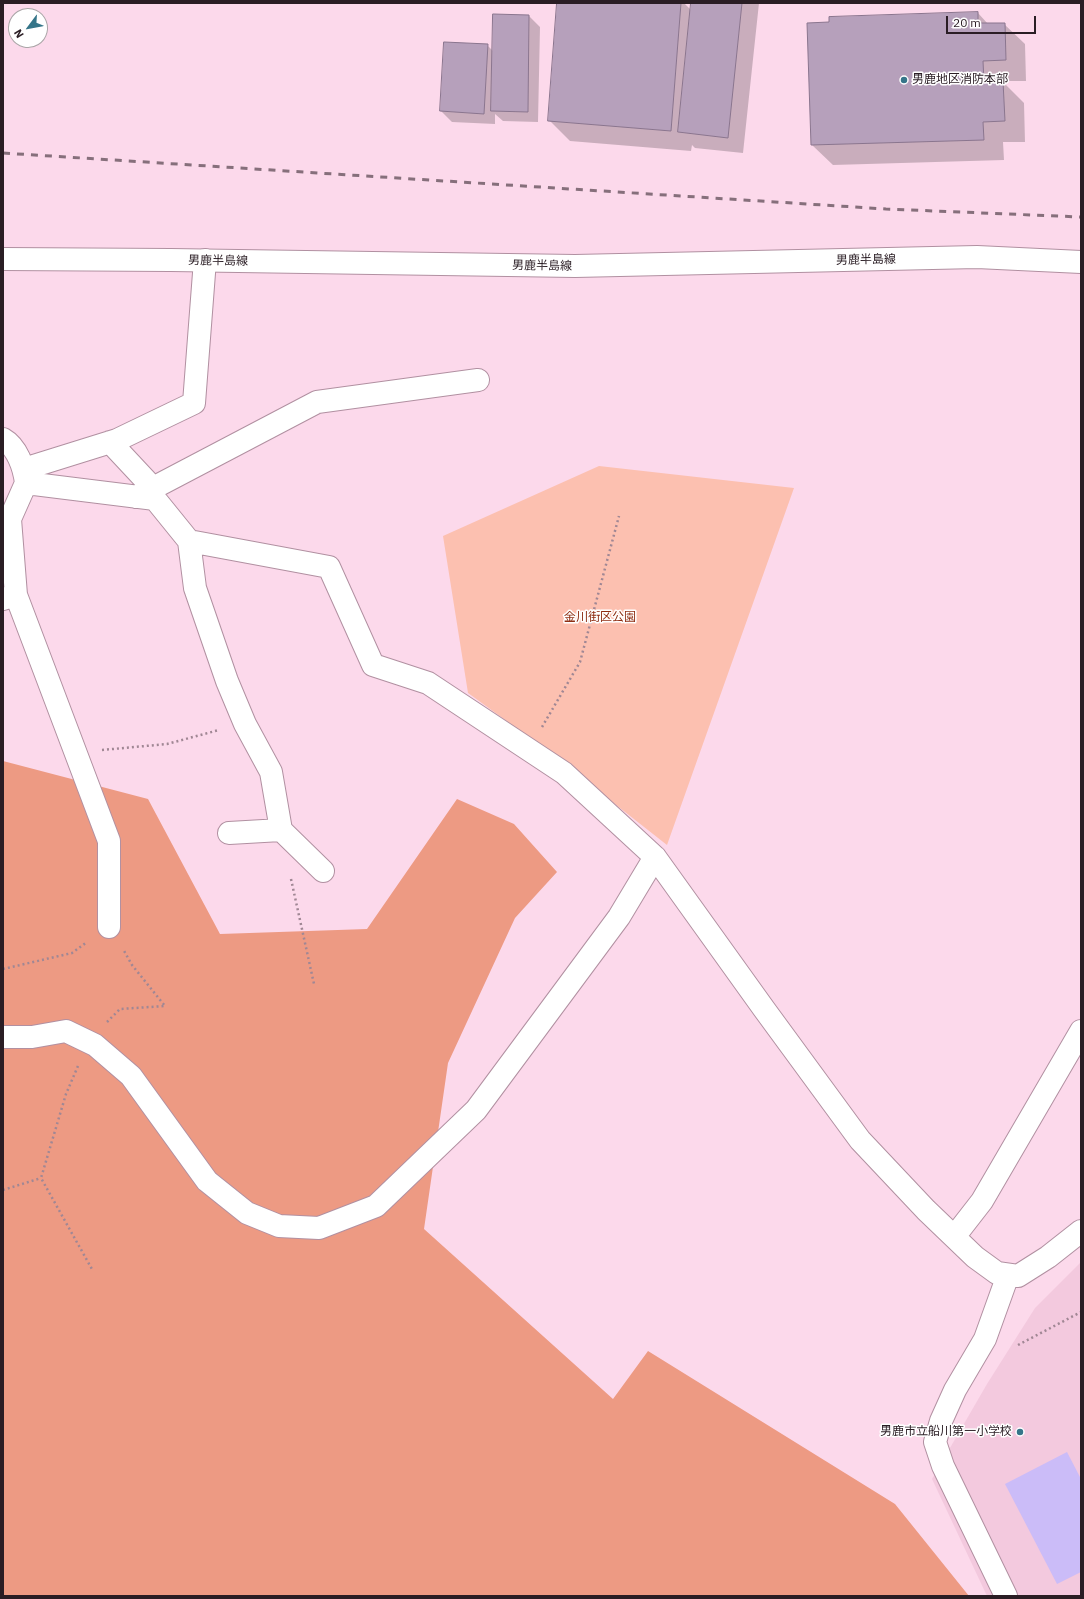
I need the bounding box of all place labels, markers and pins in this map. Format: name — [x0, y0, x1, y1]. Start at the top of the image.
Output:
place label: 男鹿地区消防本部 — [912, 73, 1008, 87]
marker: 男鹿地区消防本部 — [899, 75, 909, 85]
place label: 男鹿市立船川第一小学校 — [880, 1425, 1012, 1439]
marker: 男鹿市立船川第一小学校 — [1015, 1427, 1025, 1437]

